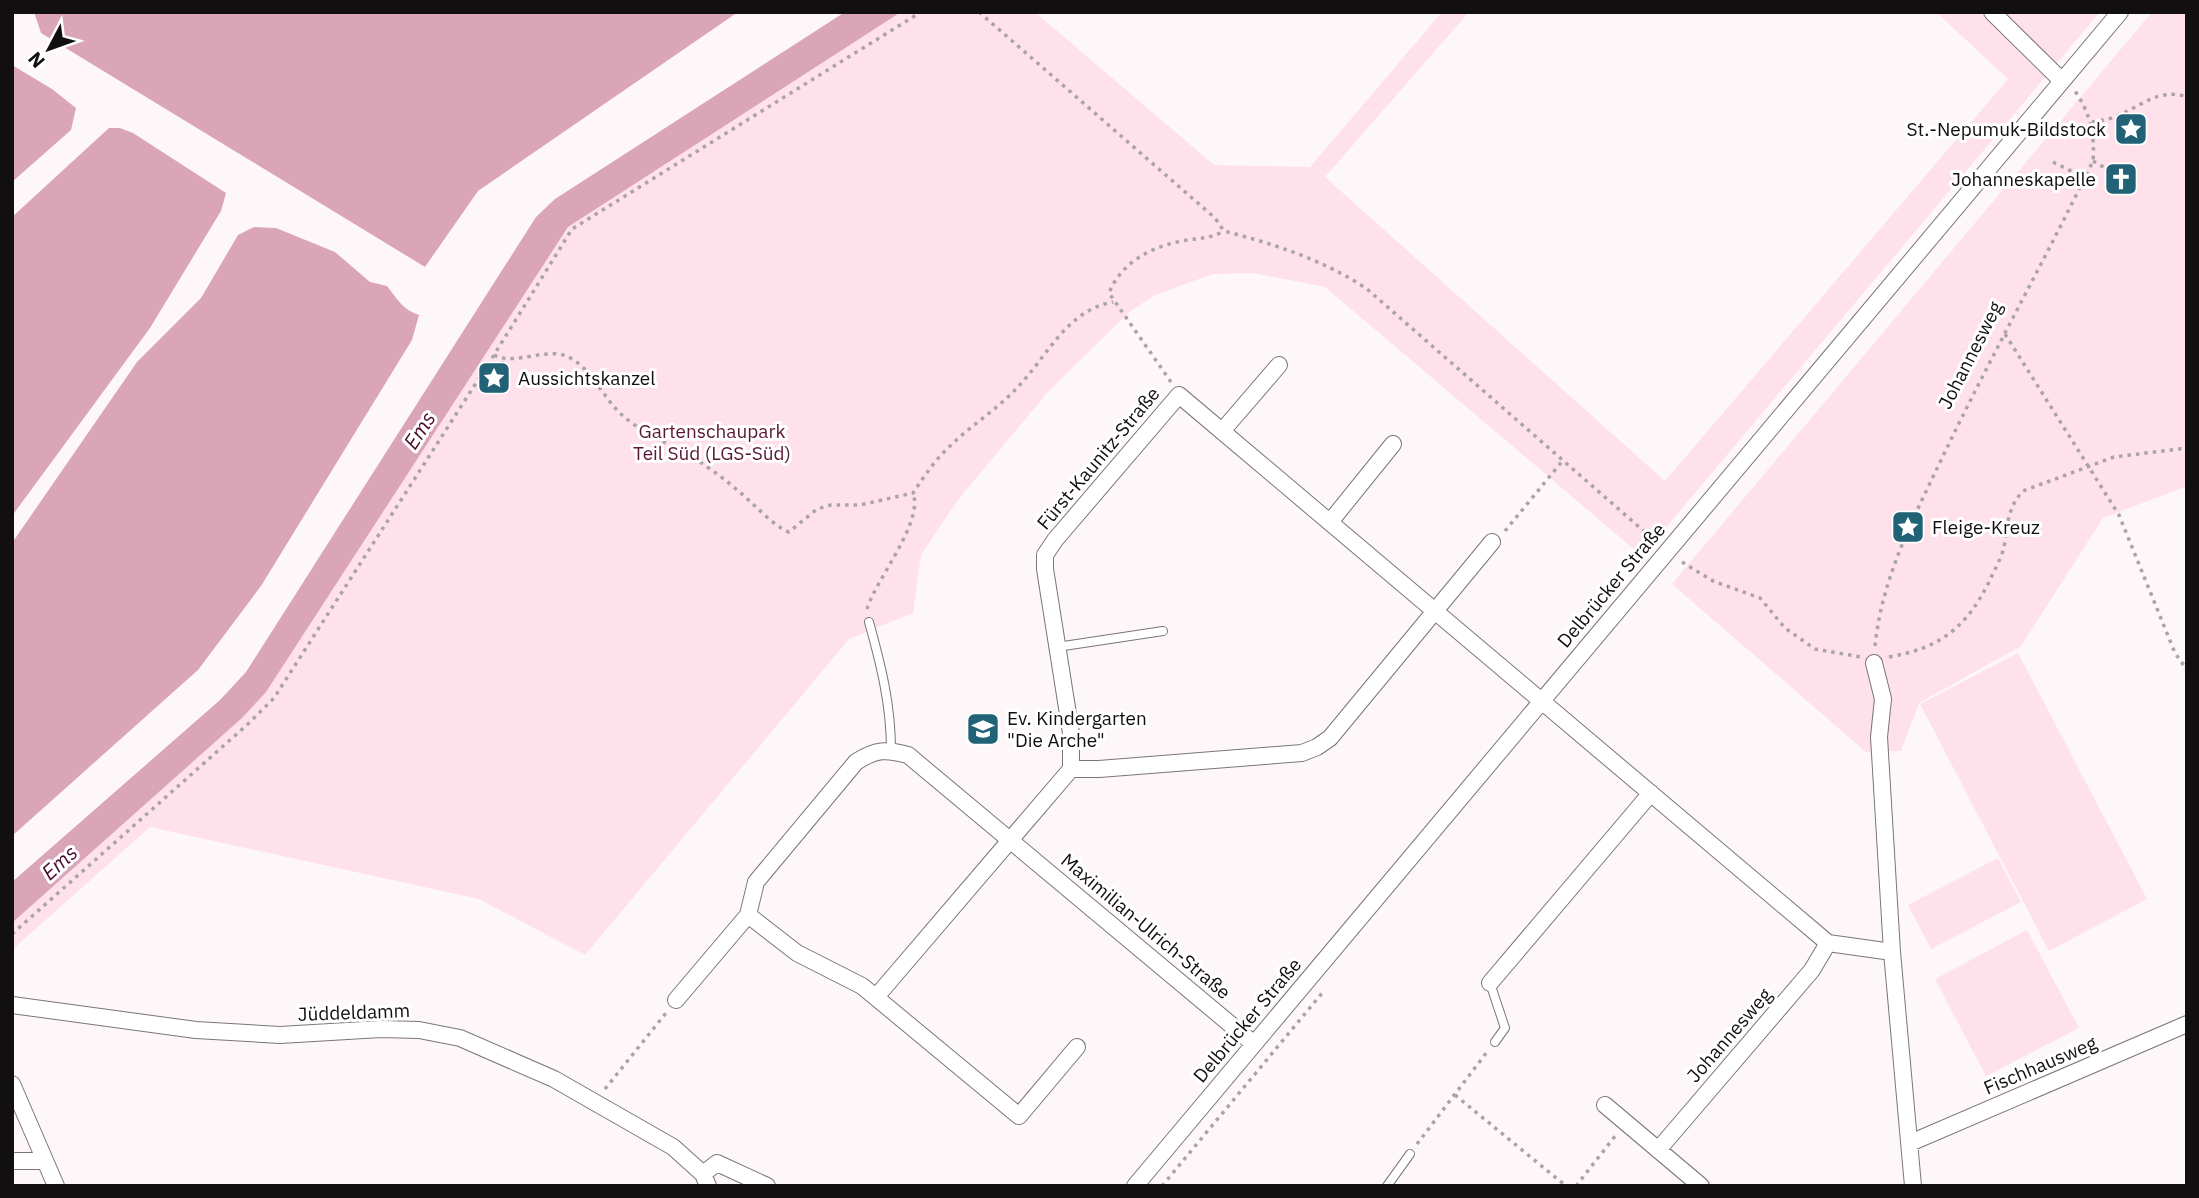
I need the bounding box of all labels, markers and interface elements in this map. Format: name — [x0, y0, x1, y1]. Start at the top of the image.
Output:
north arrow — [14, 14, 84, 84]
text: N — [23, 47, 50, 73]
place icon: St.-Nepumuk-Bildstock — [2112, 110, 2150, 148]
place label: St.-Nepumuk-Bildstock — [1906, 117, 2106, 141]
church icon: Johanneskapelle — [2102, 160, 2140, 198]
place label: Johanneskapelle — [1951, 167, 2096, 191]
street label: Johannesweg — [1933, 297, 2007, 413]
place icon: Aussichtskanzel — [475, 359, 513, 397]
place label: Aussichtskanzel — [518, 366, 655, 390]
street label: Fürst-Kaunitz-Straße — [1031, 382, 1165, 534]
water label: Ems — [396, 406, 442, 454]
park label: Gartenschaupark Teil Süd (LGS-Süd) — [633, 419, 791, 465]
place icon: Fleige-Kreuz — [1889, 508, 1927, 546]
place label: Fleige-Kreuz — [1932, 515, 2040, 539]
street label: Delbrücker Straße — [1552, 518, 1670, 652]
place label: Ev. Kindergarten "Die Arche" — [1007, 706, 1147, 752]
school or university icon: Ev. Kindergarten "Die Arche" — [964, 710, 1002, 748]
water label: Ems — [35, 838, 83, 886]
street label: Maximilian-Ulrich-Straße — [1056, 848, 1236, 1004]
street label: Delbrücker Straße — [1188, 953, 1306, 1087]
street label: Johannesweg — [1681, 983, 1777, 1087]
street label: Jüddeldamm — [297, 998, 411, 1026]
street label: Fischhausweg — [1980, 1030, 2100, 1100]

